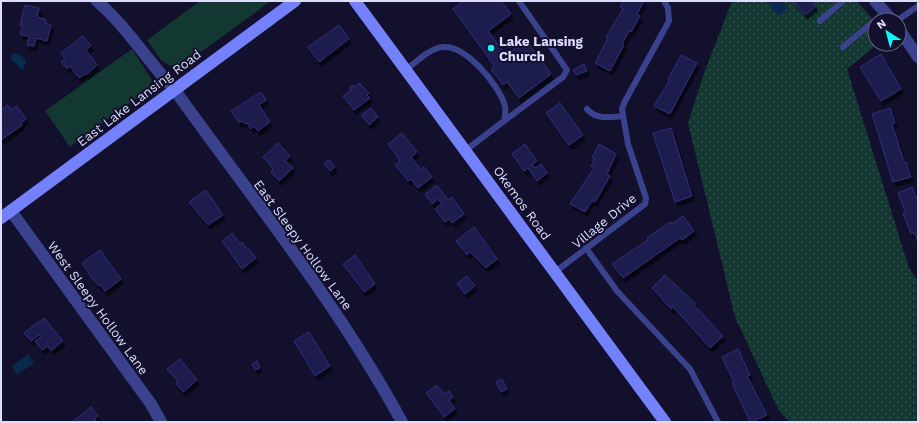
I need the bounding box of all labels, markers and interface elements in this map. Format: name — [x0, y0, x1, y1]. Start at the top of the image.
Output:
north arrow — [867, 12, 907, 52]
text: N — [874, 17, 889, 32]
place label: Lake Lansing Church — [499, 34, 584, 64]
marker: Lake Lansing Church — [486, 43, 496, 53]
street label: East Lake Lansing Road — [74, 47, 204, 149]
street label: Okemos Road — [490, 163, 554, 243]
street label: East Sleepy Hollow Lane — [251, 177, 355, 313]
street label: Village Drive — [569, 191, 639, 251]
street label: West Sleepy Hollow Lane — [45, 239, 151, 377]

